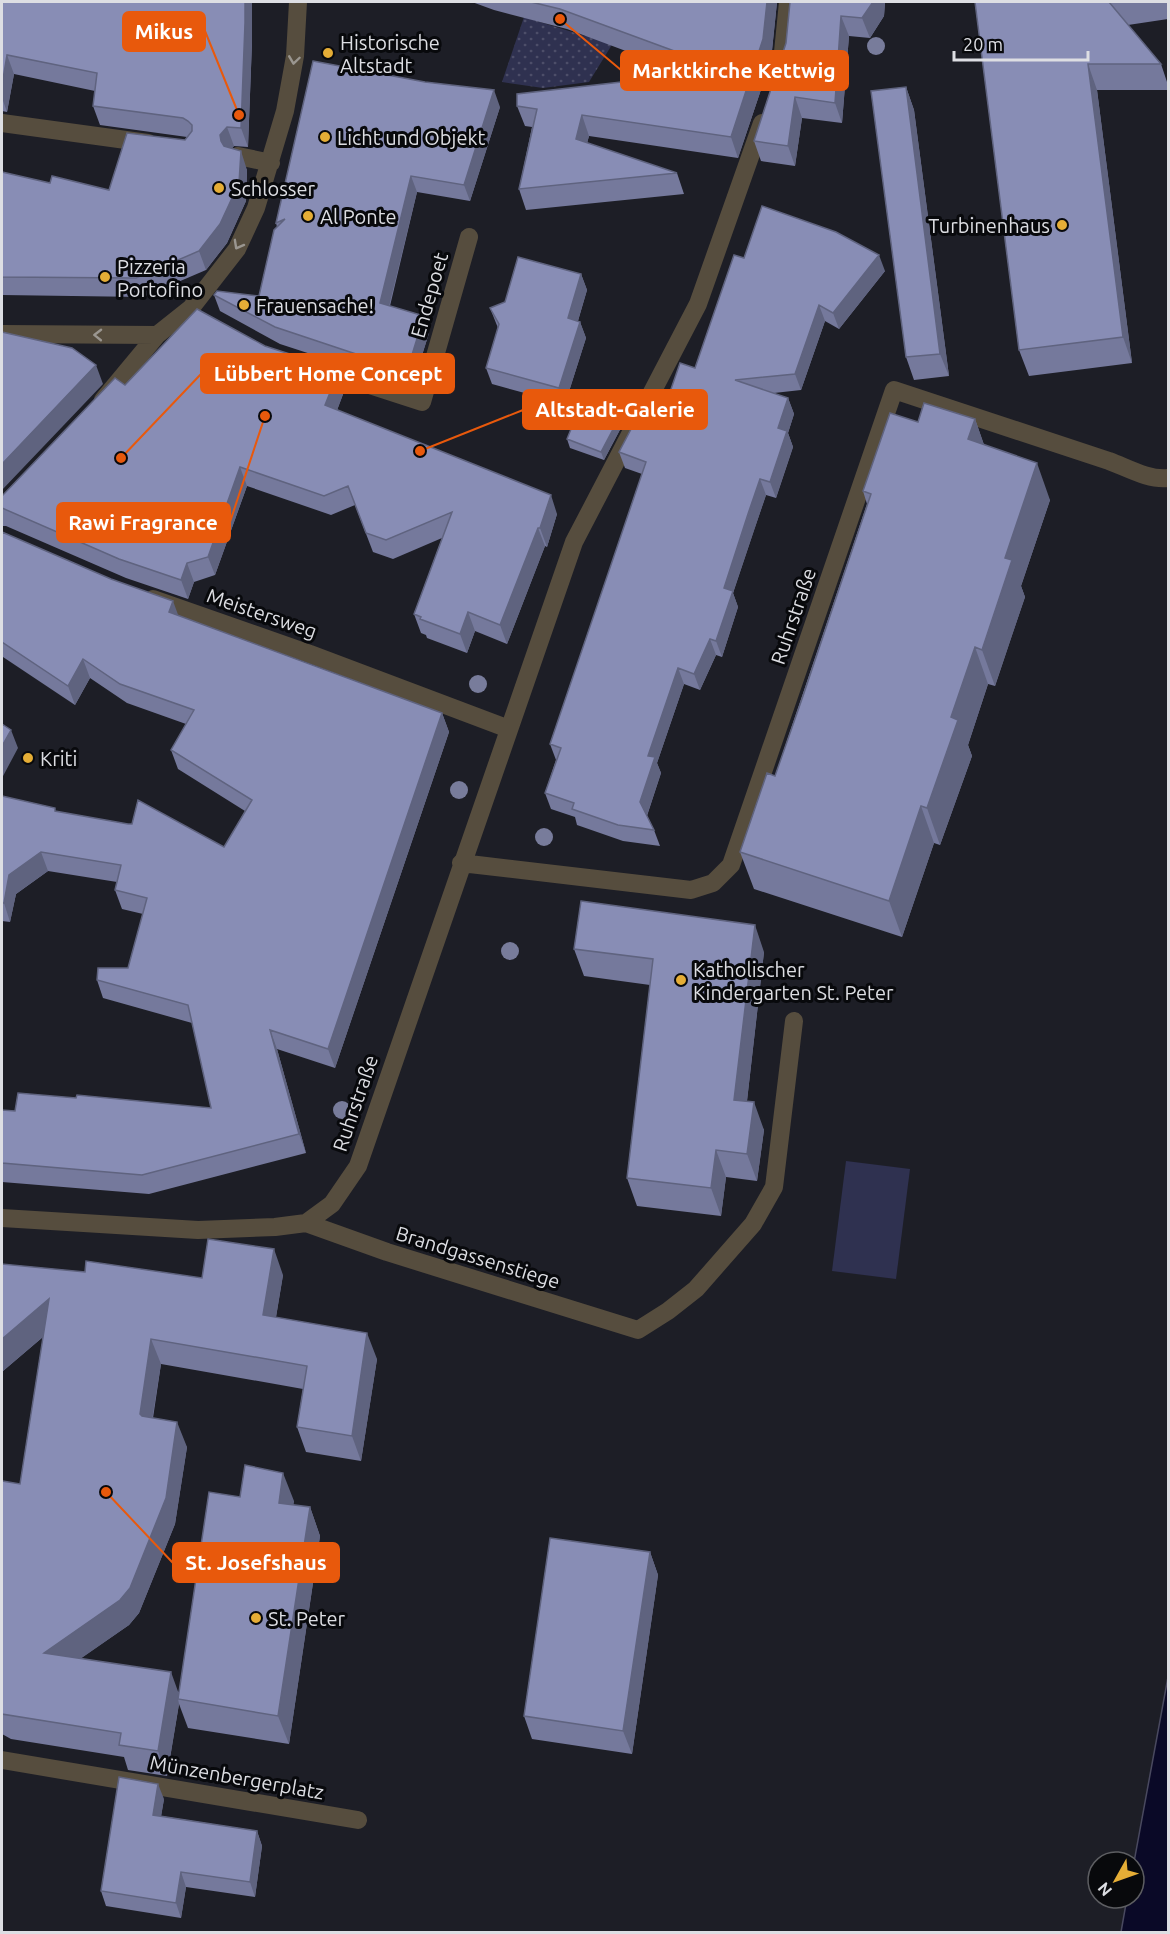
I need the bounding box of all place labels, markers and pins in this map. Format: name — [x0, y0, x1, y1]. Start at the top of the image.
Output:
callout: Mikus — [123, 12, 205, 51]
place label: Historische Altstadt — [340, 31, 440, 77]
marker: Historische Altstadt — [321, 46, 335, 60]
callout: Marktkirche Kettwig — [621, 51, 848, 90]
place label: Licht und Objekt — [337, 126, 486, 149]
marker: Licht und Objekt — [318, 130, 332, 144]
place label: Schlosser — [231, 177, 316, 200]
marker: Schlosser — [212, 181, 226, 195]
place label: Al Ponte — [320, 205, 397, 228]
marker: Al Ponte — [301, 209, 315, 223]
place label: Turbinenhaus — [928, 214, 1050, 237]
marker: Turbinenhaus — [1055, 218, 1069, 232]
place label: Pizzeria Portofino — [117, 255, 203, 301]
marker: Pizzeria Portofino — [98, 270, 112, 284]
place label: Frauensache! — [256, 294, 374, 317]
marker: Frauensache! — [237, 298, 251, 312]
callout: Lübbert Home Concept — [201, 354, 454, 393]
callout: Altstadt-Galerie — [523, 390, 707, 429]
callout: Rawi Fragrance — [57, 503, 230, 542]
place label: Kriti — [40, 747, 77, 770]
marker: Kriti — [21, 751, 35, 765]
place label: Katholischer Kindergarten St. Peter — [693, 958, 894, 1004]
marker: Katholischer Kindergarten St. Peter — [674, 973, 688, 987]
callout: St. Josefshaus — [173, 1543, 339, 1582]
place label: St. Peter — [268, 1607, 346, 1630]
marker: St. Peter — [249, 1611, 263, 1625]

